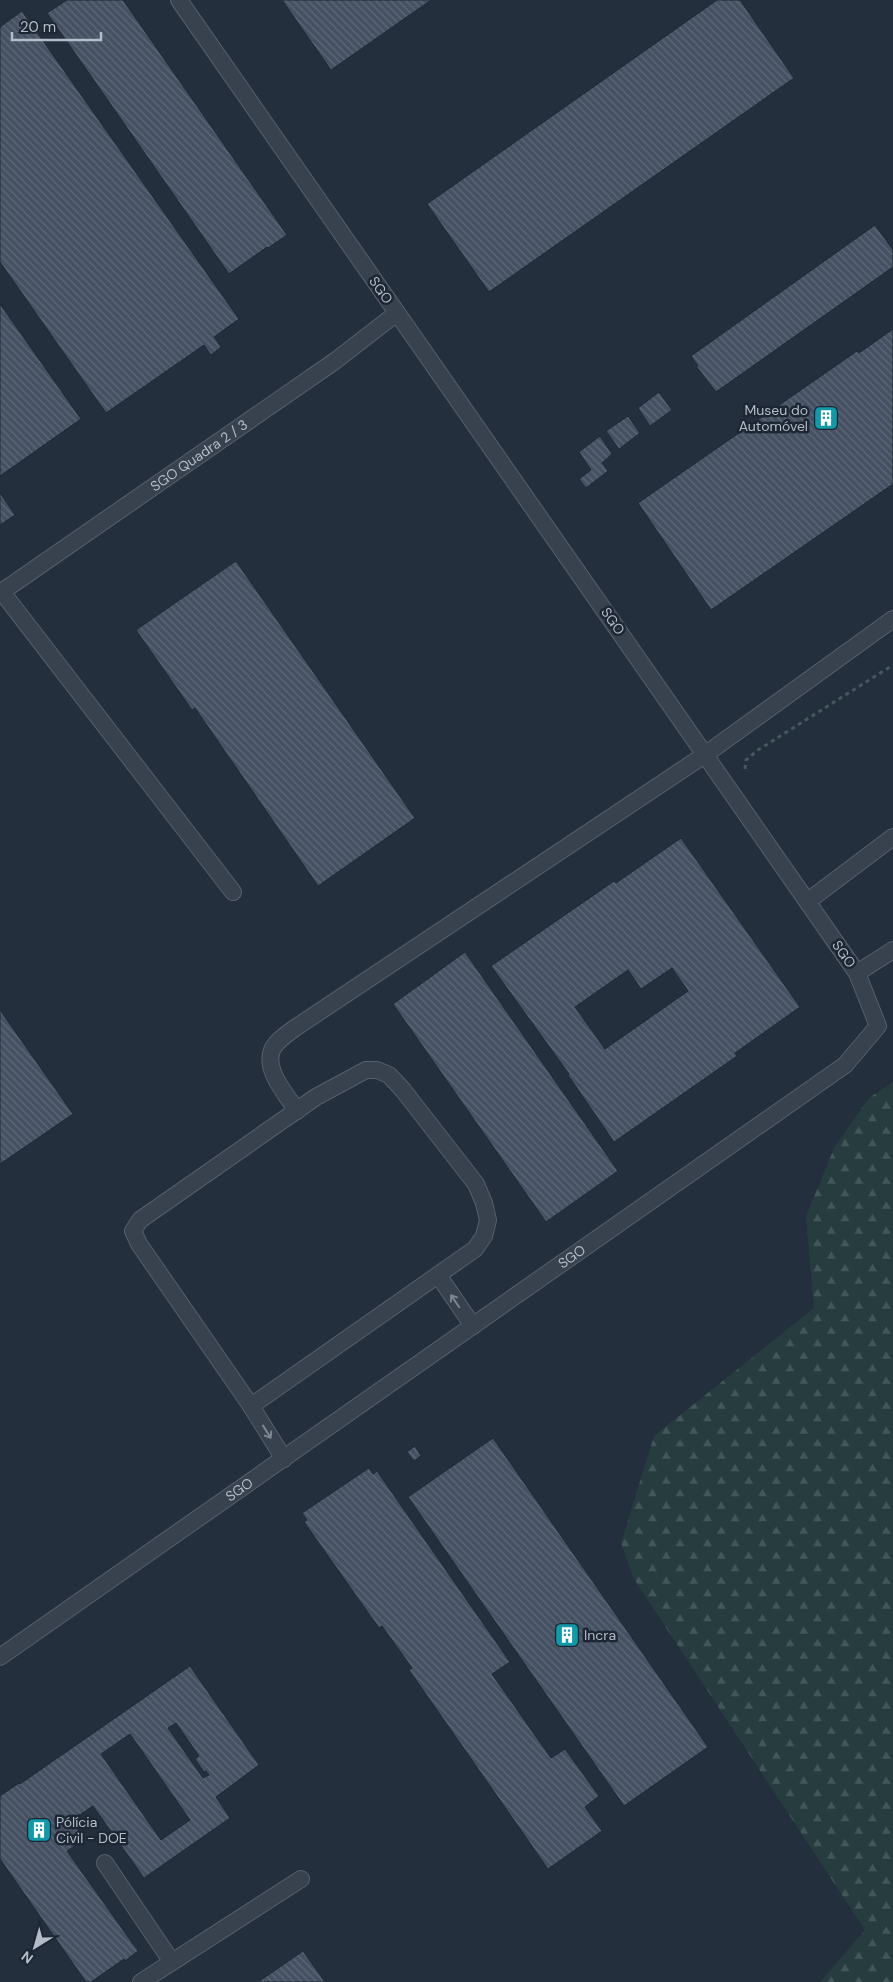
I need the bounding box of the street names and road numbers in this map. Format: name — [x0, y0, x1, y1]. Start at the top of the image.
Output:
street label: SGO — [365, 273, 397, 307]
street label: SGO Quadra 2 / 3 — [147, 415, 251, 495]
street label: SGO — [597, 604, 629, 638]
street label: SGO — [828, 937, 860, 971]
street label: SGO — [554, 1241, 589, 1272]
street label: SGO — [222, 1474, 257, 1505]

